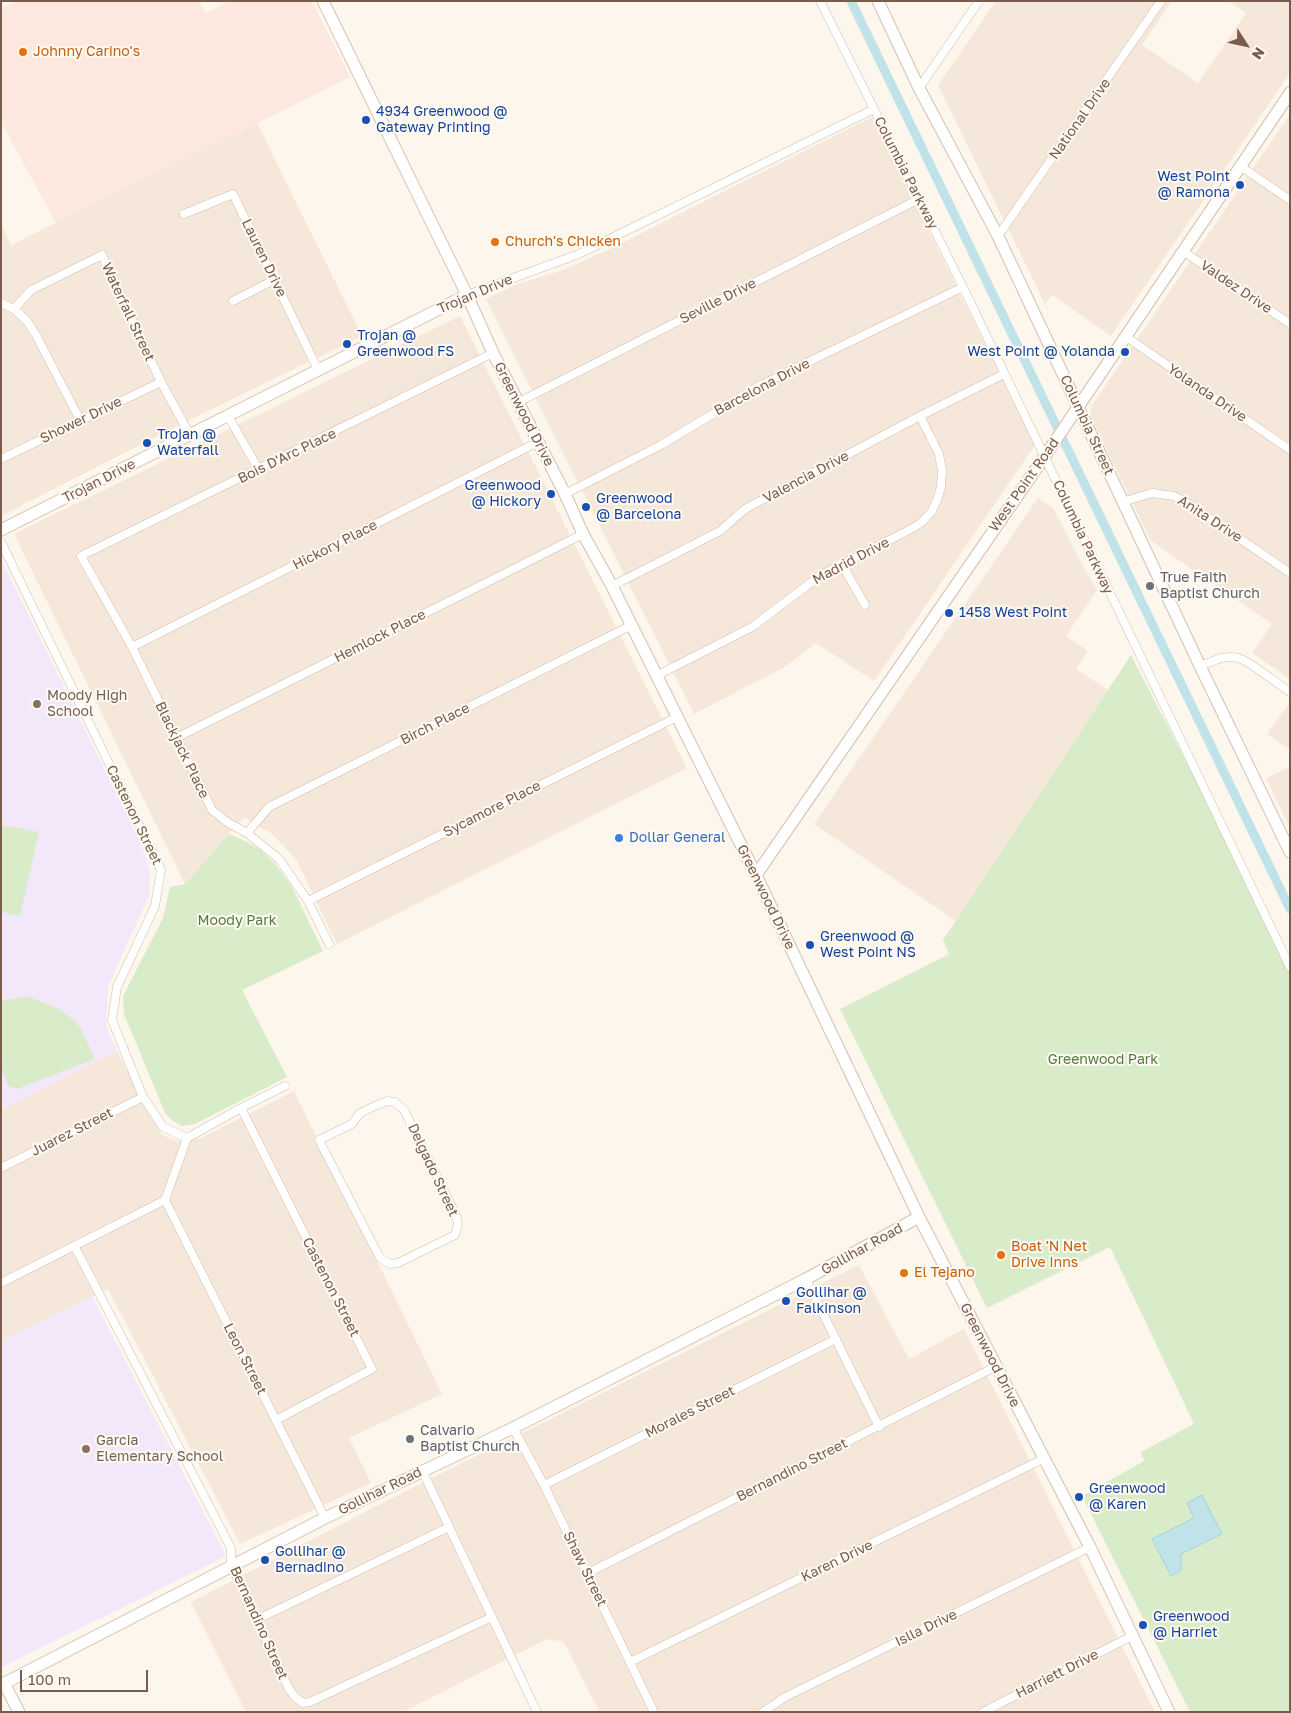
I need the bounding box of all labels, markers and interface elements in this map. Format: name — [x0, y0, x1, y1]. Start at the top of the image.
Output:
north arrow — [1221, 20, 1271, 70]
place label: Johnny Carino's — [33, 44, 140, 60]
text: N — [1249, 45, 1269, 63]
marker: Johnny Carino's — [17, 46, 29, 58]
street label: National Drive — [1046, 75, 1114, 163]
place label: 4934 Greenwood @ Gateway Printing — [376, 104, 508, 136]
marker: 4934 Greenwood @ Gateway Printing — [360, 114, 372, 126]
street label: Columbia Parkway — [870, 114, 942, 232]
place label: West Point @ Ramona — [1157, 169, 1230, 202]
marker: West Point @ Ramona — [1234, 179, 1246, 191]
street label: Lauren Drive — [238, 216, 290, 300]
place label: Church's Chicken — [505, 234, 621, 250]
marker: Church's Chicken — [489, 236, 501, 248]
street label: Valdez Drive — [1197, 257, 1275, 317]
street label: Waterfall Street — [98, 260, 158, 364]
street label: Trojan Drive — [435, 271, 515, 317]
street label: Seville Drive — [677, 275, 759, 327]
place label: Trojan @ Greenwood FS — [357, 328, 454, 361]
marker: Trojan @ Greenwood FS — [341, 338, 353, 350]
place label: West Point @ Yolanda — [967, 344, 1115, 360]
marker: West Point @ Yolanda — [1119, 346, 1131, 358]
street label: Barcelona Drive — [711, 355, 813, 419]
street label: Greenwood Drive — [490, 359, 558, 469]
street label: Yolanda Drive — [1164, 360, 1250, 426]
street label: Columbia Street — [1056, 372, 1118, 478]
street label: Shower Drive — [37, 393, 125, 447]
street label: Bois D'Arc Place — [235, 425, 339, 487]
place label: Trojan @ Waterfall — [157, 427, 219, 460]
street label: West Point Road — [985, 435, 1063, 535]
marker: Trojan @ Waterfall — [141, 437, 153, 449]
street label: Valencia Drive — [760, 447, 852, 507]
street label: Trojan Drive — [60, 455, 138, 507]
street label: Columbia Parkway — [1049, 477, 1117, 597]
place label: Greenwood @ Hickory — [464, 478, 541, 511]
marker: Greenwood @ Hickory — [545, 488, 557, 500]
place label: Greenwood @ Barcelona — [596, 491, 681, 524]
street label: Anita Drive — [1175, 492, 1245, 546]
marker: Greenwood @ Barcelona — [580, 501, 592, 513]
street label: Hickory Place — [290, 516, 380, 574]
street label: Madrid Drive — [810, 534, 892, 588]
place label: True Faith Baptist Church — [1160, 570, 1260, 602]
marker: True Faith Baptist Church — [1144, 580, 1156, 592]
place label: 1458 West Point — [959, 605, 1067, 621]
street label: Hemlock Place — [332, 606, 428, 666]
marker: 1458 West Point — [943, 607, 955, 619]
place label: Moody High School — [47, 688, 127, 720]
marker: Moody High School — [31, 698, 43, 710]
street label: Blackjack Place — [151, 699, 213, 801]
street label: Birch Place — [398, 699, 472, 749]
street label: Castenon Street — [103, 762, 165, 868]
street label: Sycamore Place — [441, 777, 543, 841]
place label: Dollar General — [629, 830, 725, 846]
marker: Dollar General — [613, 832, 625, 844]
street label: Greenwood Drive — [733, 842, 799, 952]
park label: Moody Park — [197, 913, 277, 929]
place label: Greenwood @ West Point NS — [820, 929, 916, 962]
marker: Greenwood @ West Point NS — [804, 939, 816, 951]
park label: Greenwood Park — [1048, 1052, 1158, 1068]
street label: Juarez Street — [28, 1104, 116, 1160]
street label: Delgado Street — [404, 1121, 462, 1219]
street label: Gollihar Road — [818, 1220, 906, 1278]
street label: Castenon Street — [299, 1235, 363, 1339]
place label: Boat 'N Net Drive Inns — [1011, 1239, 1087, 1272]
marker: Boat 'N Net Drive Inns — [995, 1249, 1007, 1261]
place label: El Tejano — [914, 1265, 975, 1281]
marker: El Tejano — [898, 1267, 910, 1279]
place label: Gollihar @ Falkinson — [796, 1285, 867, 1318]
marker: Gollihar @ Falkinson — [780, 1295, 792, 1307]
street label: Greenwood Drive — [956, 1300, 1024, 1410]
street label: Leon Street — [220, 1320, 270, 1398]
street label: Morales Street — [642, 1382, 738, 1442]
place label: Calvario Baptist Church — [420, 1423, 520, 1455]
place label: Garcia Elementary School — [96, 1433, 223, 1465]
marker: Calvario Baptist Church — [404, 1433, 416, 1445]
street label: Bernandino Street — [734, 1435, 850, 1505]
marker: Garcia Elementary School — [80, 1443, 92, 1455]
street label: Gollihar Road — [336, 1464, 424, 1518]
place label: Greenwood @ Karen — [1089, 1481, 1166, 1514]
marker: Greenwood @ Karen — [1073, 1491, 1085, 1503]
street label: Shaw Street — [560, 1529, 610, 1609]
street label: Karen Drive — [798, 1536, 876, 1586]
place label: Gollihar @ Bernadino — [275, 1544, 346, 1576]
marker: Gollihar @ Bernadino — [259, 1554, 271, 1566]
street label: Bernandino Street — [226, 1564, 292, 1682]
street label: Islla Drive — [892, 1606, 960, 1650]
place label: Greenwood @ Harriet — [1153, 1609, 1230, 1641]
marker: Greenwood @ Harriet — [1137, 1619, 1149, 1631]
street label: Harriett Drive — [1013, 1646, 1101, 1702]
scale bar — [22, 1660, 150, 1692]
text: 100 m — [28, 1670, 71, 1688]

